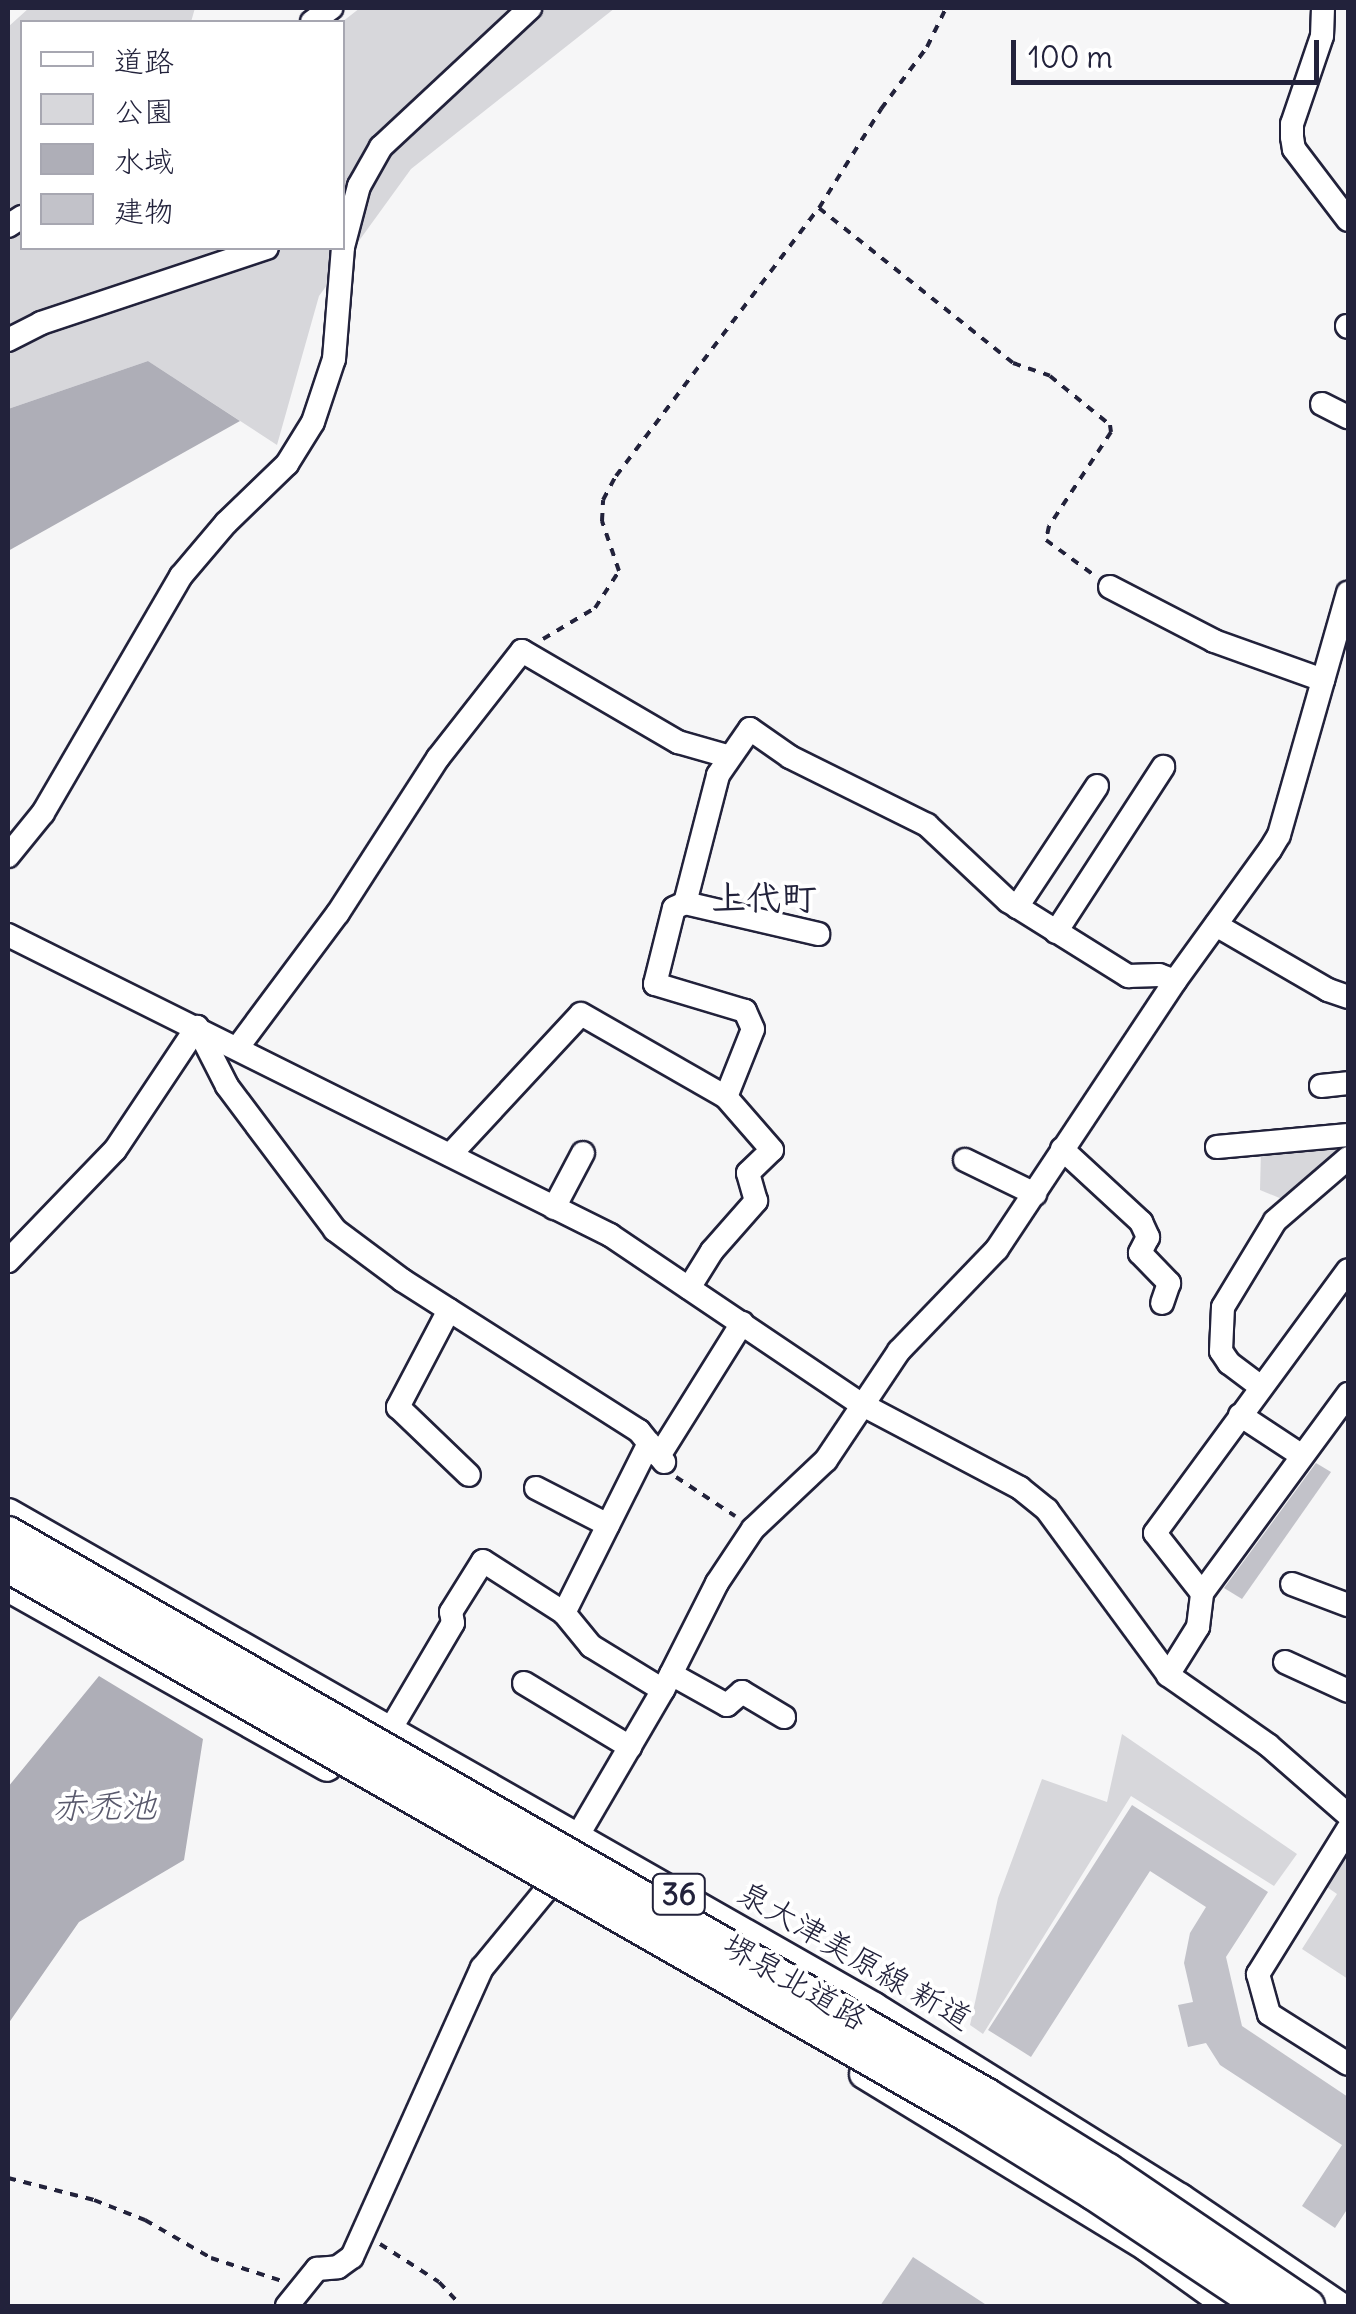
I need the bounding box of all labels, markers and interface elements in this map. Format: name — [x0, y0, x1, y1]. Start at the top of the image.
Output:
legend — [20, 20, 345, 250]
scale bar — [1016, 20, 1324, 82]
text: 100 m — [1028, 38, 1113, 76]
text: 道路 — [114, 42, 174, 80]
text: 公園 — [114, 92, 174, 130]
text: 水域 — [114, 142, 174, 180]
text: 建物 — [114, 192, 174, 230]
district label: 上代町 — [712, 876, 816, 918]
water label: 赤禿池 — [52, 1784, 156, 1826]
road number: 36 — [652, 1869, 706, 1919]
street label: 泉大津美原線 新道 — [731, 1873, 979, 2039]
street label: 堺泉北道路 — [716, 1925, 874, 2039]

